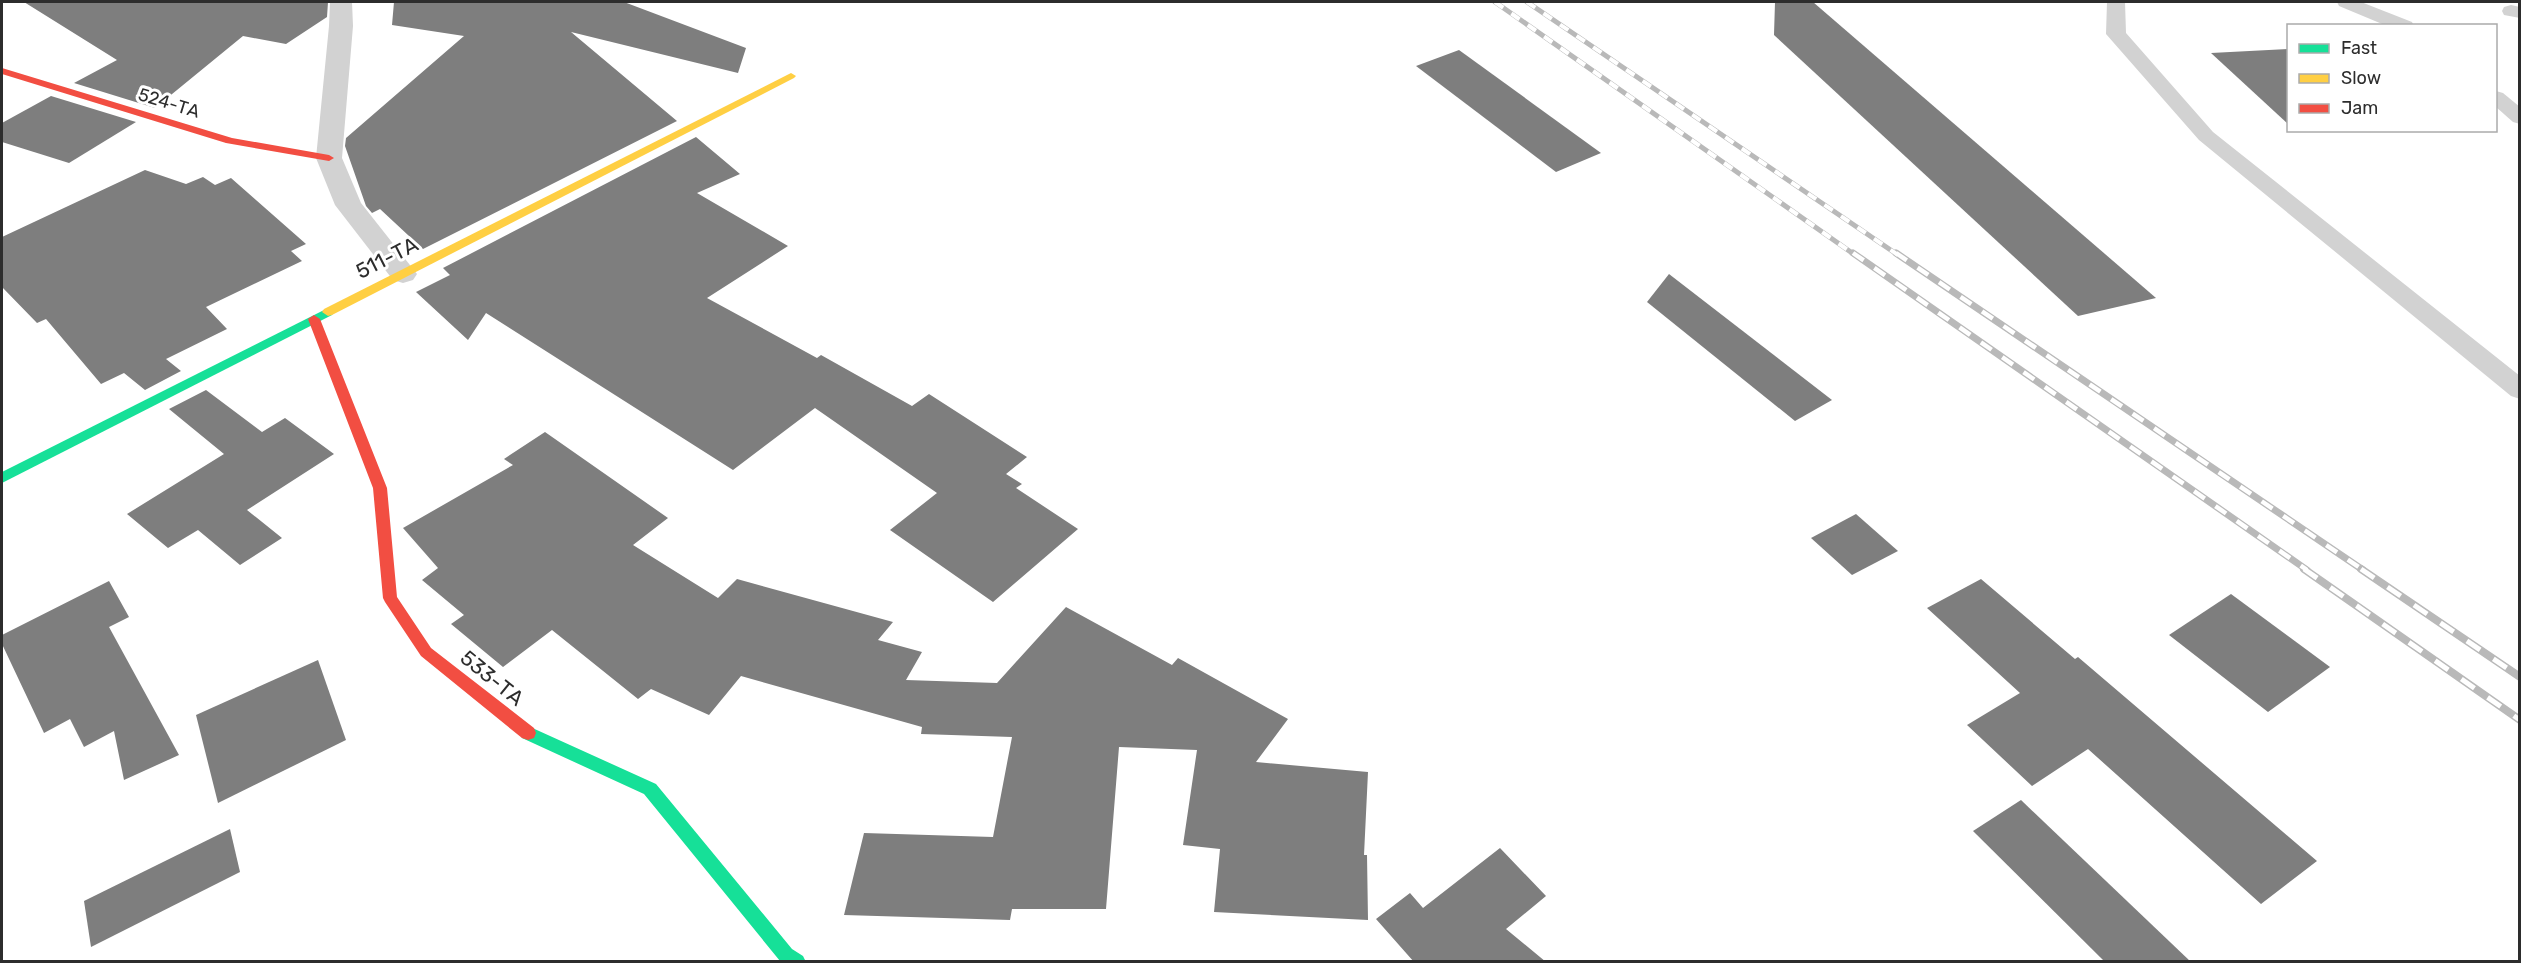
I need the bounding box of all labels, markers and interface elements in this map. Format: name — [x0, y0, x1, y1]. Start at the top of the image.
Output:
legend — [2287, 24, 2497, 132]
text: Fast — [2341, 37, 2377, 59]
text: Slow — [2341, 67, 2381, 89]
street label: 524-ТА — [135, 83, 203, 123]
text: Jam — [2341, 97, 2378, 119]
street label: 511-ТА — [351, 231, 422, 284]
street label: 533-ТА — [456, 645, 529, 711]

